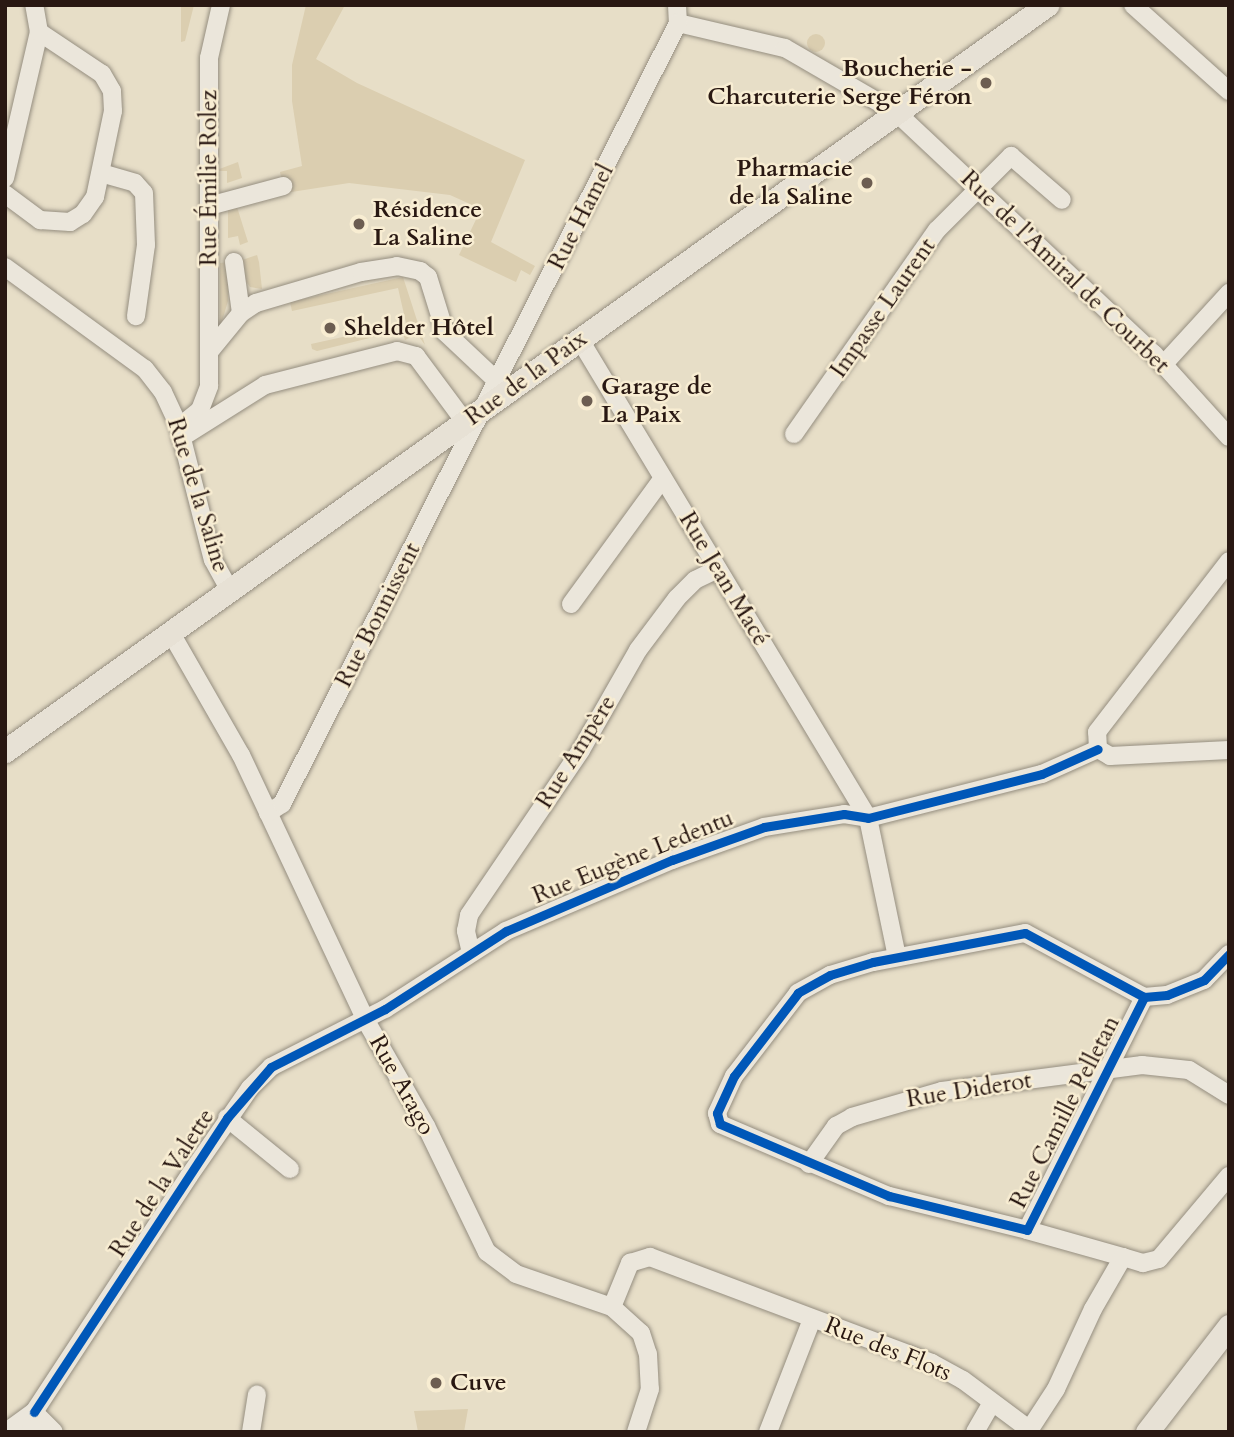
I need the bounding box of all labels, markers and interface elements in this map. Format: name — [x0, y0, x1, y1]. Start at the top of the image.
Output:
place label: Boucherie - Charcuterie Serge Féron — [707, 55, 972, 111]
marker: Boucherie - Charcuterie Serge Féron — [978, 75, 994, 91]
street label: Rue Émilie Rolez — [195, 90, 223, 266]
place label: Pharmacie de la Saline — [729, 155, 853, 211]
street label: Rue Hamel — [542, 159, 620, 275]
street label: Rue de l'Amiral de Courbet — [955, 165, 1175, 379]
marker: Pharmacie de la Saline — [859, 175, 875, 191]
place label: Résidence La Saline — [373, 196, 482, 252]
marker: Résidence La Saline — [351, 216, 367, 232]
street label: Impasse Laurent — [824, 233, 942, 383]
place label: Shelder Hôtel — [344, 314, 494, 342]
marker: Shelder Hôtel — [322, 320, 338, 336]
street label: Rue de la Paix — [460, 324, 592, 432]
place label: Garage de La Paix — [601, 373, 712, 429]
marker: Garage de La Paix — [579, 393, 595, 409]
street label: Rue de la Saline — [161, 414, 235, 576]
street label: Rue Jean Macé — [673, 507, 775, 651]
street label: Rue Bonnissent — [329, 538, 427, 692]
street label: Rue Ampère — [530, 690, 622, 814]
street label: Rue Eugène Ledentu — [528, 804, 738, 910]
street label: Rue Camille Pelletan — [1004, 1011, 1126, 1213]
street label: Rue Arago — [363, 1030, 441, 1140]
street label: Rue Diderot — [904, 1066, 1034, 1114]
street label: Rue de la Valette — [103, 1103, 221, 1263]
street label: Rue des Flots — [821, 1311, 955, 1387]
place label: Cuve — [450, 1369, 507, 1397]
marker: Cuve — [428, 1375, 444, 1391]

